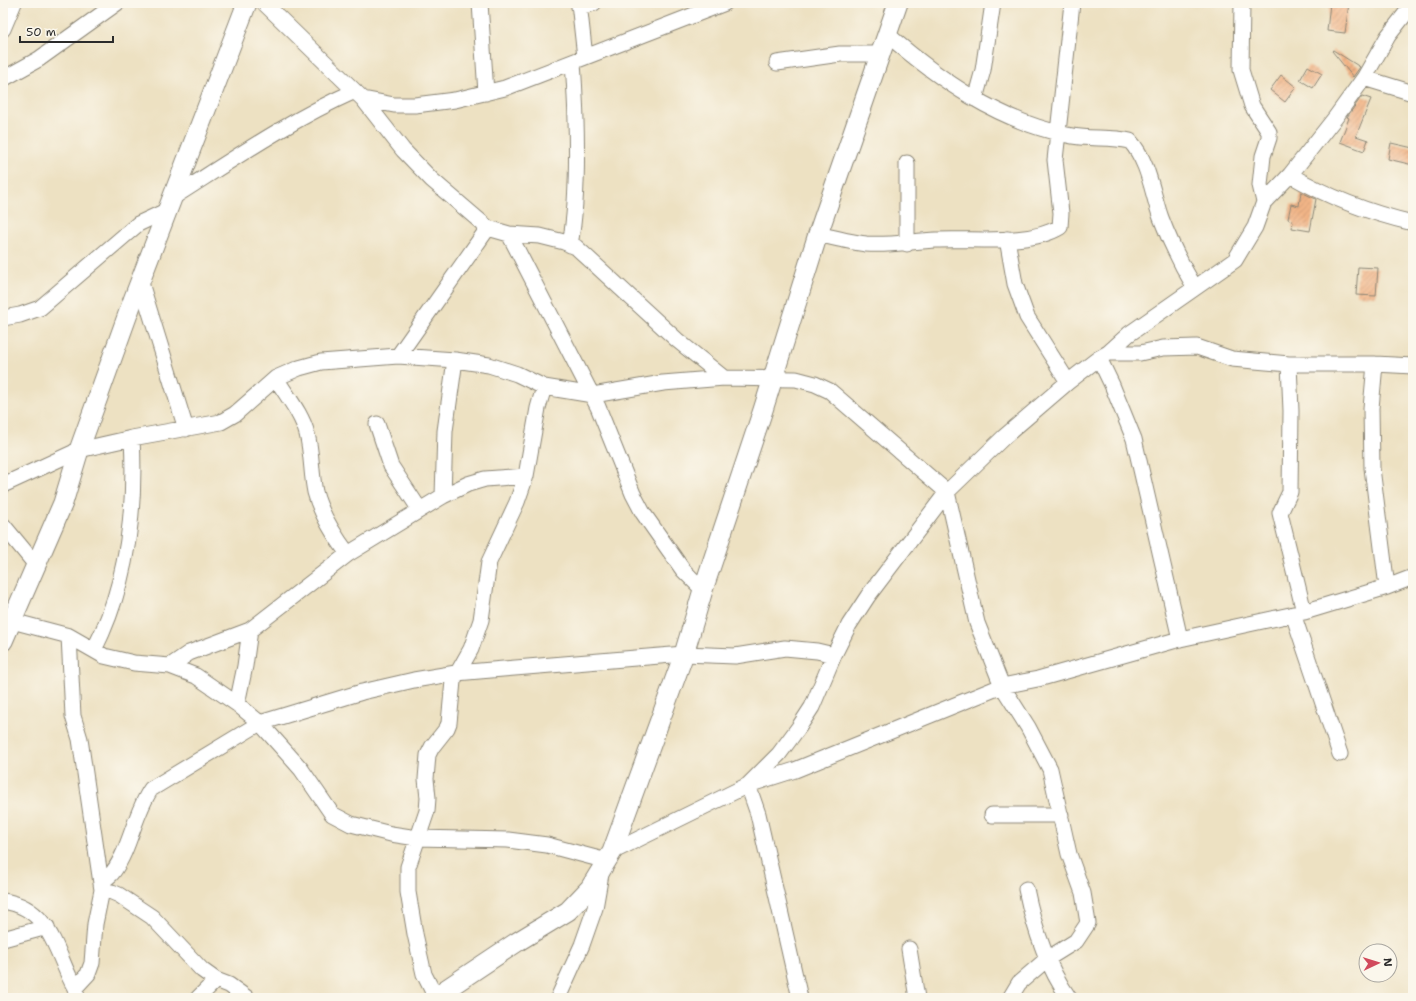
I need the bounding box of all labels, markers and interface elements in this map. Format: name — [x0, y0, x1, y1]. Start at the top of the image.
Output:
scale bar — [20, 18, 113, 44]
text: 50 m — [26, 24, 56, 40]
north arrow — [1358, 943, 1398, 983]
text: N — [1380, 957, 1395, 967]

